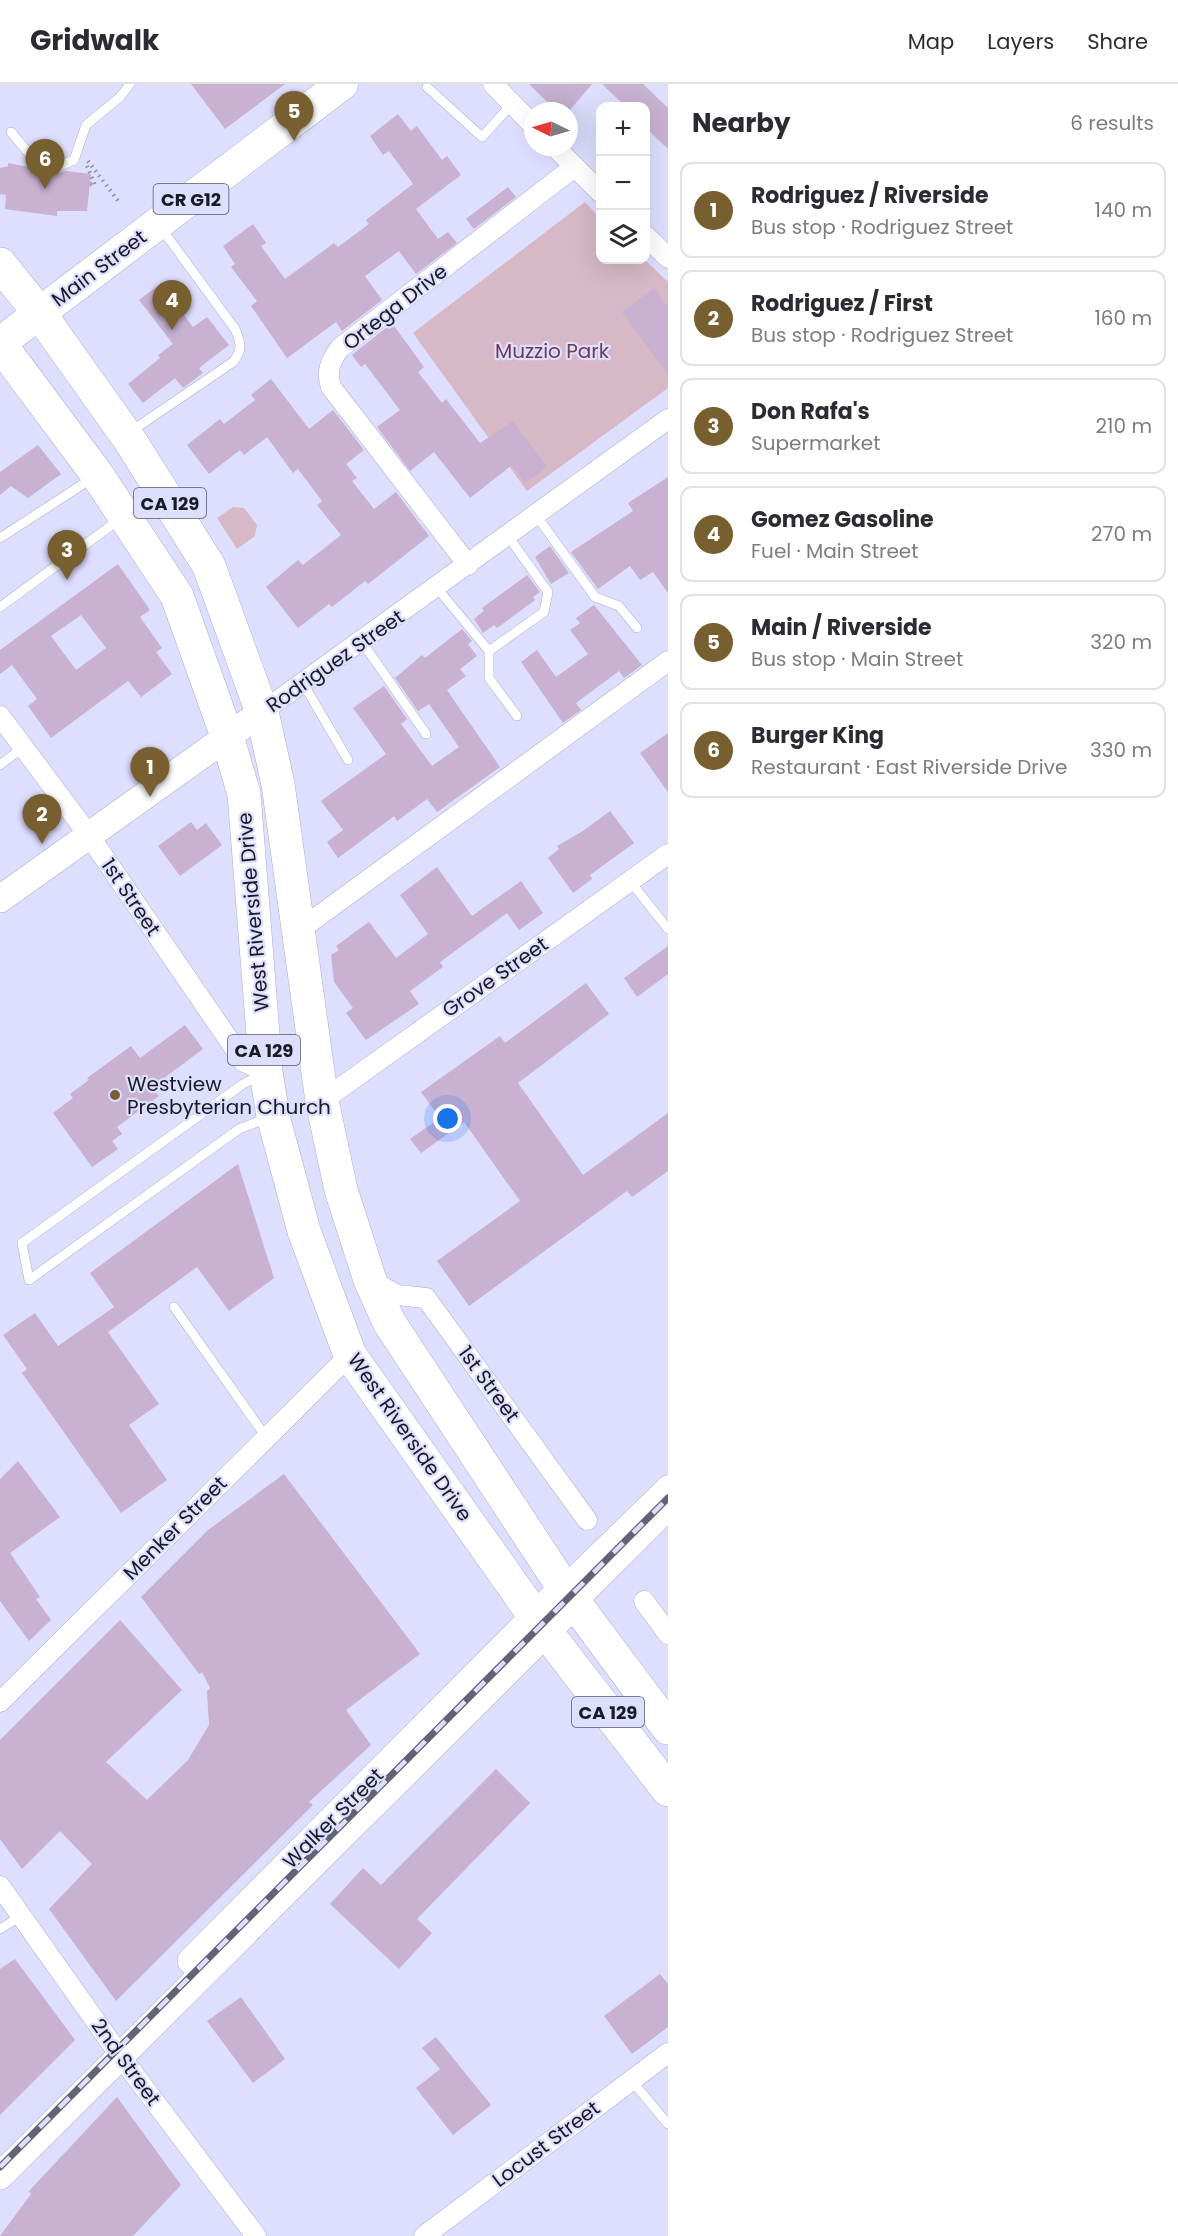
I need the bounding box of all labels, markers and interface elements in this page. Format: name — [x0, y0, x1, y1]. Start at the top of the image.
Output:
text: Gridwalk — [30, 21, 159, 60]
text: Map — [908, 27, 954, 56]
text: Layers — [987, 27, 1054, 56]
text: Share — [1087, 27, 1148, 56]
pin: 5 — [274, 92, 314, 141]
north arrow — [524, 102, 578, 156]
map controls — [596, 102, 650, 264]
button: + — [596, 102, 650, 156]
text: Nearby — [692, 105, 790, 141]
text: 6 results — [1070, 109, 1154, 137]
pin: 6 — [26, 140, 64, 189]
button: − — [596, 156, 650, 210]
text: Rodriguez / Riverside — [751, 180, 989, 211]
road number: CR G12 — [154, 184, 228, 214]
text: 1 — [710, 196, 717, 224]
text: 140 m — [1095, 196, 1152, 224]
button: layers — [596, 210, 650, 264]
text: Bus stop · Rodriguez Street — [751, 213, 1013, 241]
street label: Main Street — [46, 223, 152, 313]
street label: Ortega Drive — [337, 257, 453, 357]
pin: 4 — [152, 280, 192, 330]
text: Rodriguez / First — [751, 288, 933, 319]
text: 2 — [708, 304, 719, 332]
text: 160 m — [1094, 304, 1152, 332]
text: Bus stop · Rodriguez Street — [751, 321, 1013, 349]
park label: Muzzio Park — [495, 337, 610, 365]
text: Don Rafa's — [751, 396, 870, 427]
text: 3 — [707, 412, 720, 440]
text: 210 m — [1096, 412, 1152, 440]
text: Supermarket — [751, 429, 880, 457]
road number: CA 129 — [134, 488, 206, 518]
text: Gomez Gasoline — [751, 504, 934, 535]
text: 4 — [707, 520, 720, 548]
text: 270 m — [1091, 520, 1152, 548]
pin: 3 — [48, 530, 86, 580]
text: Fuel · Main Street — [751, 537, 918, 565]
street label: Rodriguez Street — [260, 603, 410, 719]
text: Main / Riverside — [751, 612, 932, 643]
text: 5 — [707, 628, 720, 656]
text: 320 m — [1090, 628, 1152, 656]
text: Bus stop · Main Street — [751, 645, 963, 673]
text: Burger King — [751, 720, 884, 751]
text: 6 — [707, 736, 720, 764]
text: 330 m — [1090, 736, 1152, 764]
pin: 1 — [130, 748, 170, 797]
text: Restaurant · East Riverside Drive — [751, 753, 1067, 781]
pin: 2 — [22, 794, 62, 844]
street label: West Riverside Drive — [230, 811, 276, 1013]
street label: 1st Street — [95, 853, 167, 941]
street label: Grove Street — [436, 930, 554, 1024]
road number: CA 129 — [228, 1035, 300, 1065]
place label: Westview Presbyterian Church — [127, 1070, 331, 1121]
marker: Westview Presbyterian Church — [108, 1088, 122, 1102]
your location — [433, 1104, 462, 1133]
street label: 1st Street — [452, 1340, 526, 1428]
street label: West Riverside Drive — [341, 1347, 479, 1527]
street label: Menker Street — [117, 1470, 233, 1586]
road number: CA 129 — [572, 1697, 644, 1727]
street label: Walker Street — [276, 1761, 390, 1875]
street label: 2nd Street — [85, 2013, 167, 2111]
street label: Locust Street — [486, 2094, 606, 2194]

